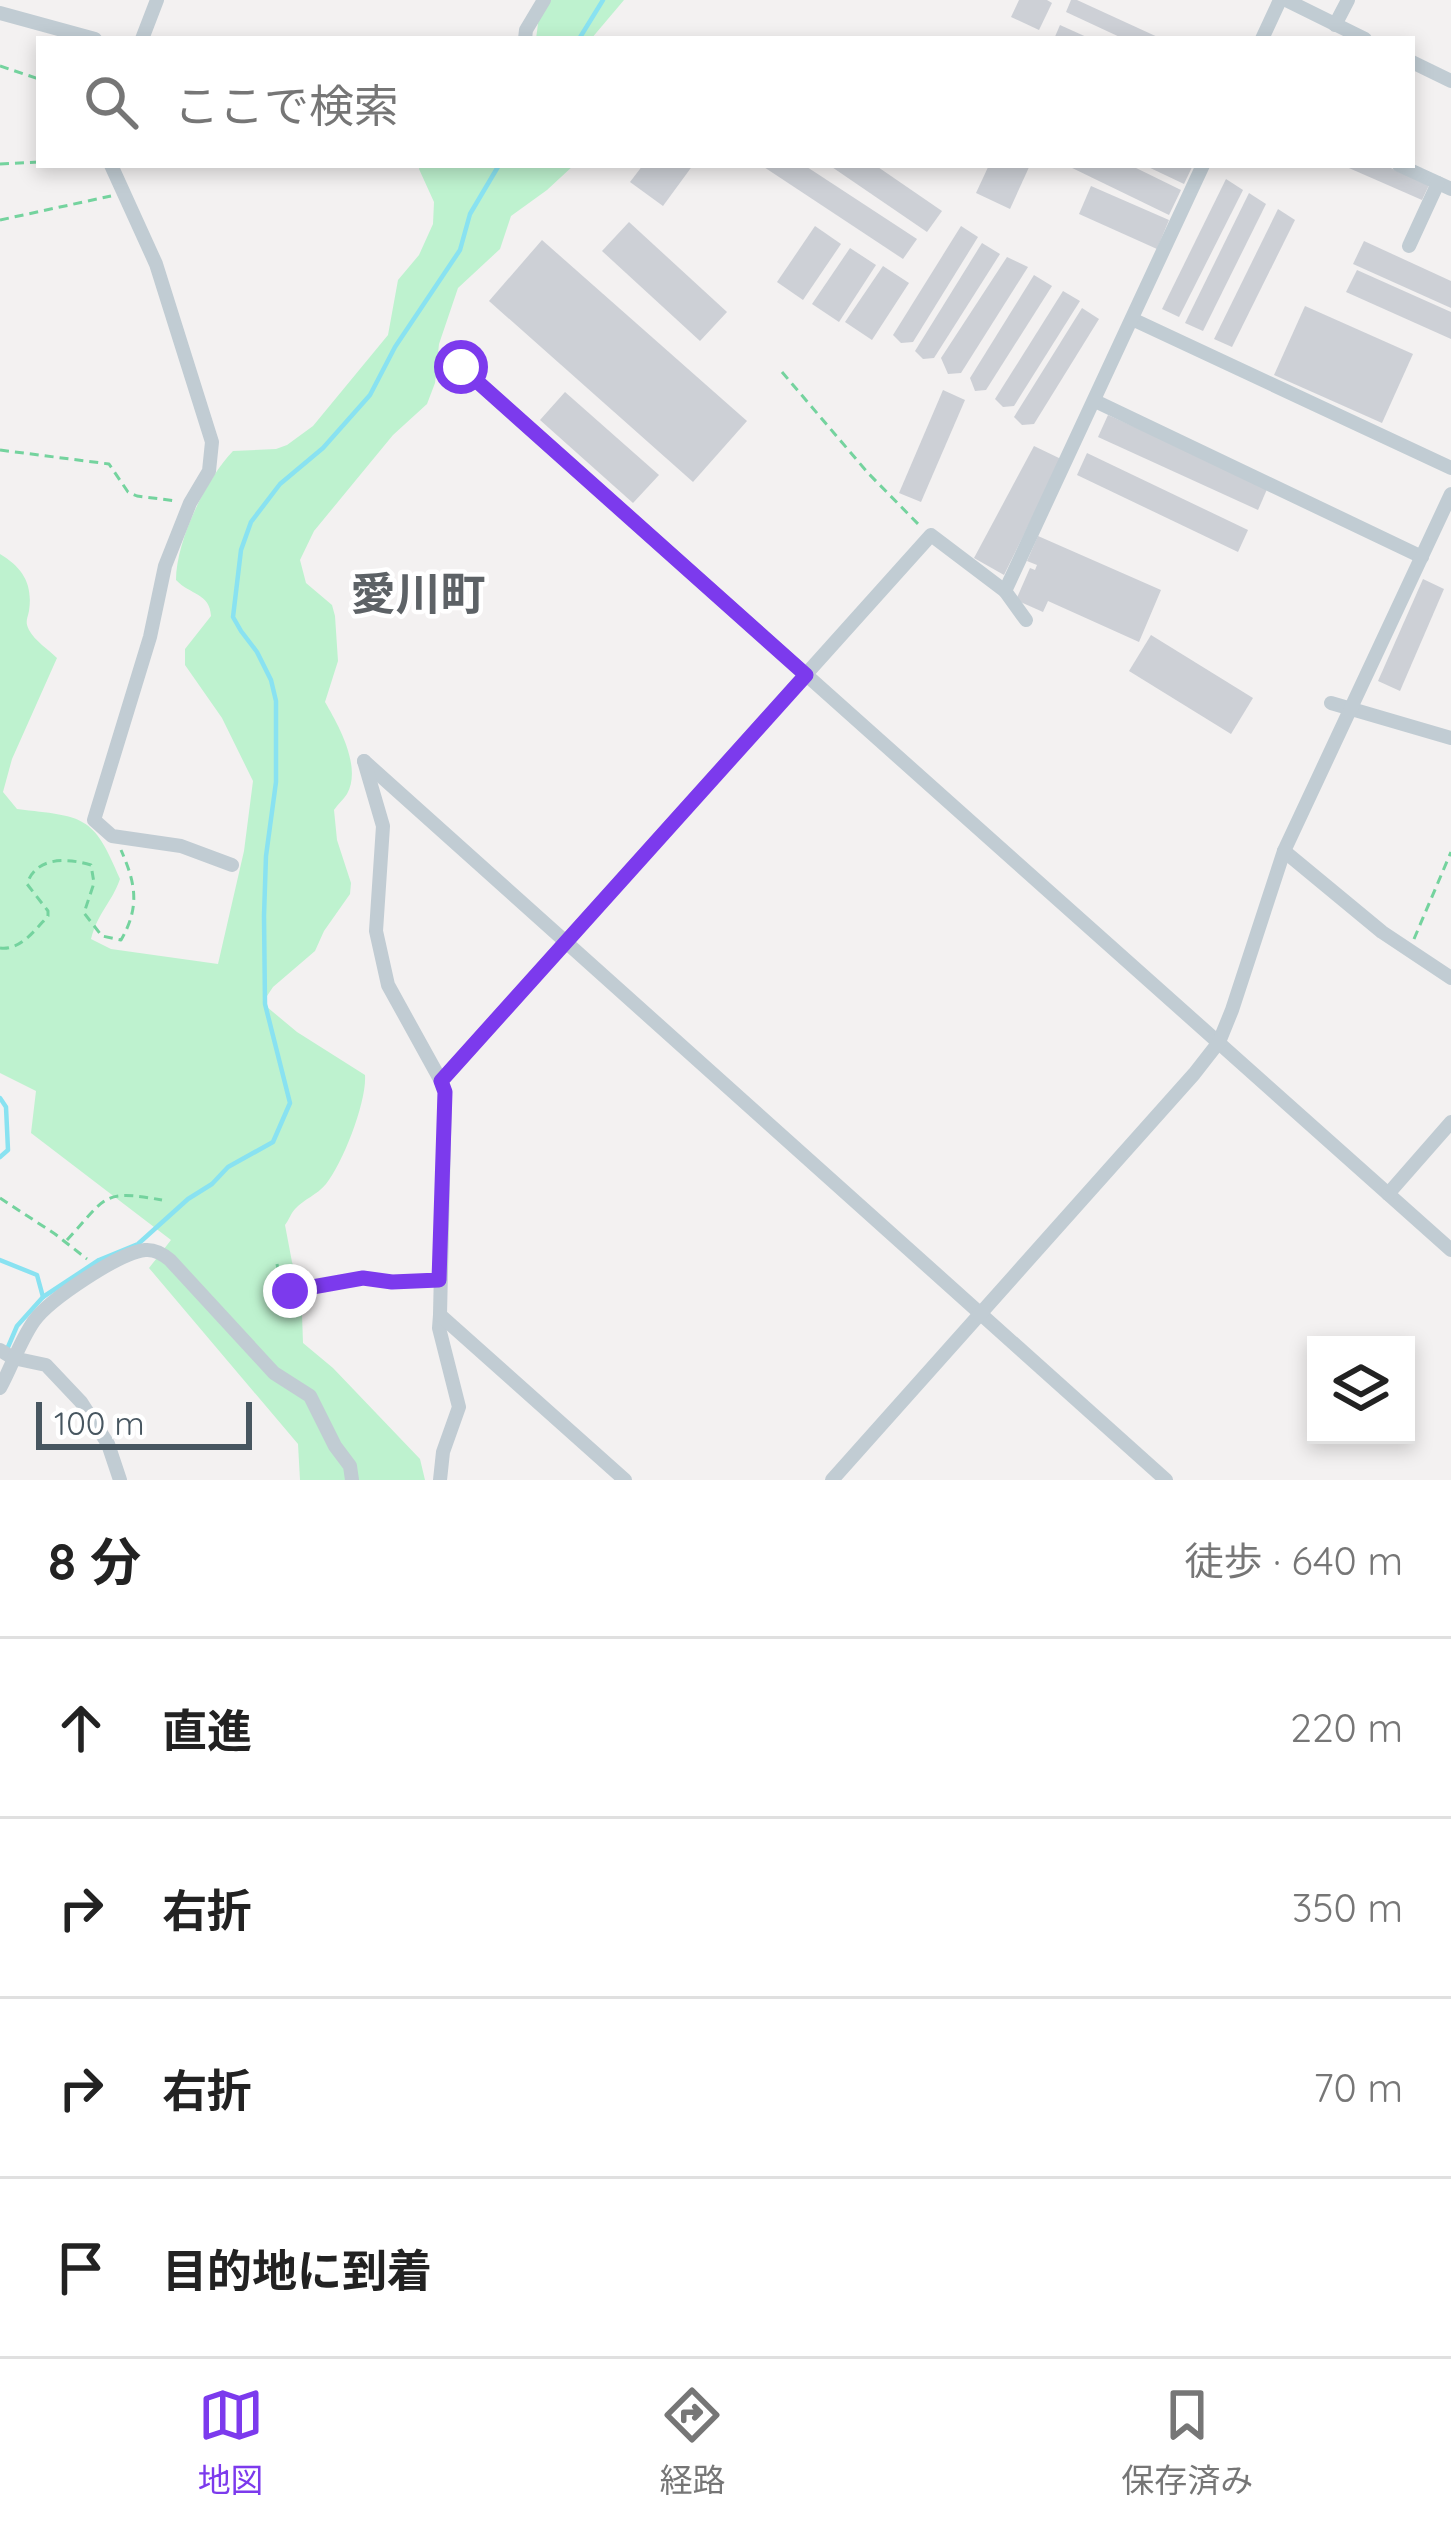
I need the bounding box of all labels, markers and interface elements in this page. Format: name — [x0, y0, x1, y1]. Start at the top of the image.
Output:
search box — [36, 36, 1415, 168]
icon: search — [78, 69, 144, 135]
text: ここで検索 — [174, 77, 399, 133]
route start — [434, 340, 488, 394]
district label: 愛川町 — [350, 565, 486, 621]
route end — [263, 1264, 317, 1318]
map controls — [1307, 1336, 1415, 1444]
button: layers — [1307, 1336, 1415, 1444]
scale bar — [36, 1396, 252, 1449]
text: 100 m — [54, 1402, 145, 1443]
text: 8 分 — [48, 1529, 141, 1593]
text: 徒歩 · 640 m — [1185, 1536, 1403, 1585]
icon: ahead — [48, 1695, 114, 1761]
text: 直進 — [162, 1702, 252, 1758]
text: 220 m — [1290, 1703, 1403, 1752]
icon: right — [48, 1875, 114, 1941]
text: 右折 — [162, 1882, 252, 1938]
text: 350 m — [1292, 1883, 1403, 1932]
icon: right — [48, 2055, 114, 2121]
text: 右折 — [162, 2062, 252, 2118]
text: 70 m — [1314, 2063, 1403, 2112]
icon: arrive — [48, 2235, 114, 2301]
text: 目的地に到着 — [162, 2242, 432, 2298]
tab: 地図 — [198, 2382, 264, 2502]
tab: 経路 — [659, 2382, 725, 2502]
tab: 保存済み — [1121, 2382, 1253, 2502]

